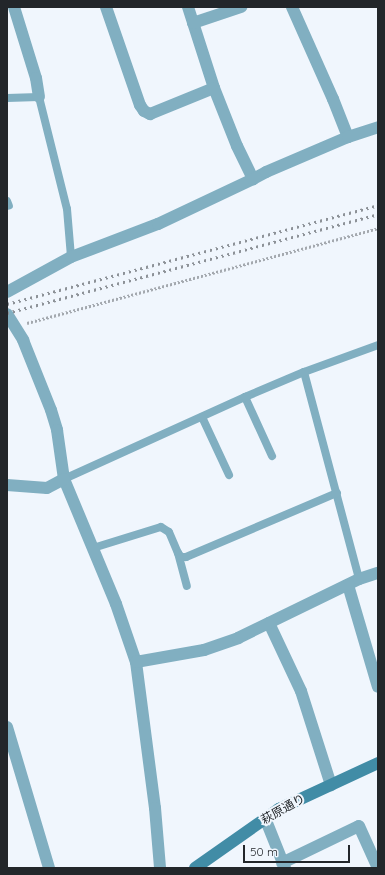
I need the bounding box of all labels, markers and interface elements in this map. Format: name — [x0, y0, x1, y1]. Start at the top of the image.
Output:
street label: 萩原通り — [259, 791, 307, 827]
scale bar — [245, 837, 352, 863]
text: 50 m — [250, 844, 278, 859]

